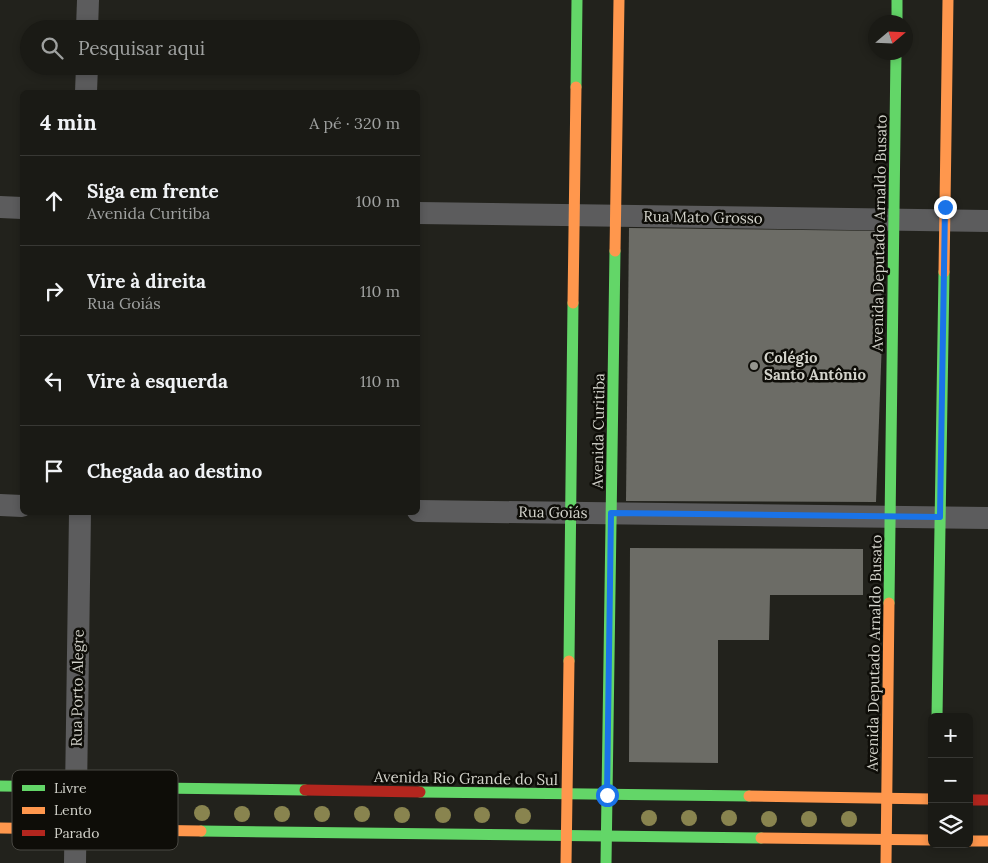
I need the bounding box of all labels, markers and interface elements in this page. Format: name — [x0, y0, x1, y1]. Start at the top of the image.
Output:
north arrow — [868, 15, 913, 60]
search box — [20, 20, 420, 75]
icon: search — [38, 34, 66, 62]
text: Pesquisar aqui — [78, 36, 205, 60]
text: 4 min — [40, 109, 97, 136]
text: A pé · 320 m — [309, 113, 400, 133]
street label: Avenida Deputado Arnaldo Busato — [867, 114, 891, 353]
text: Siga em frente — [87, 179, 219, 203]
icon: ahead — [40, 187, 68, 215]
text: 100 m — [356, 191, 400, 211]
route end — [934, 196, 957, 219]
text: Avenida Curitiba — [87, 203, 210, 223]
street label: Rua Mato Grosso — [643, 206, 763, 228]
text: Vire à direita — [87, 269, 206, 293]
icon: right — [40, 277, 68, 305]
text: 110 m — [360, 281, 400, 301]
text: Rua Goiás — [87, 293, 161, 313]
place label: Colégio Santo Antônio — [764, 348, 867, 384]
marker: Colégio Santo Antônio — [748, 360, 760, 372]
icon: left — [40, 367, 68, 395]
text: Vire à esquerda — [87, 369, 228, 393]
text: 110 m — [360, 371, 400, 391]
street label: Avenida Curitiba — [587, 373, 609, 490]
icon: arrive — [40, 457, 68, 485]
text: Chegada ao destino — [87, 459, 262, 483]
street label: Rua Goiás — [518, 502, 588, 522]
street label: Avenida Deputado Arnaldo Busato — [862, 534, 886, 773]
street label: Rua Porto Alegre — [66, 629, 88, 747]
map controls — [928, 713, 973, 848]
button: + — [928, 713, 973, 758]
button: − — [928, 758, 973, 803]
street label: Avenida Rio Grande do Sul — [373, 767, 558, 789]
legend — [12, 770, 178, 850]
text: Livre — [54, 779, 87, 797]
route start — [596, 784, 619, 807]
text: Lento — [54, 801, 92, 819]
button: layers — [928, 803, 973, 848]
text: Parado — [54, 824, 99, 842]

